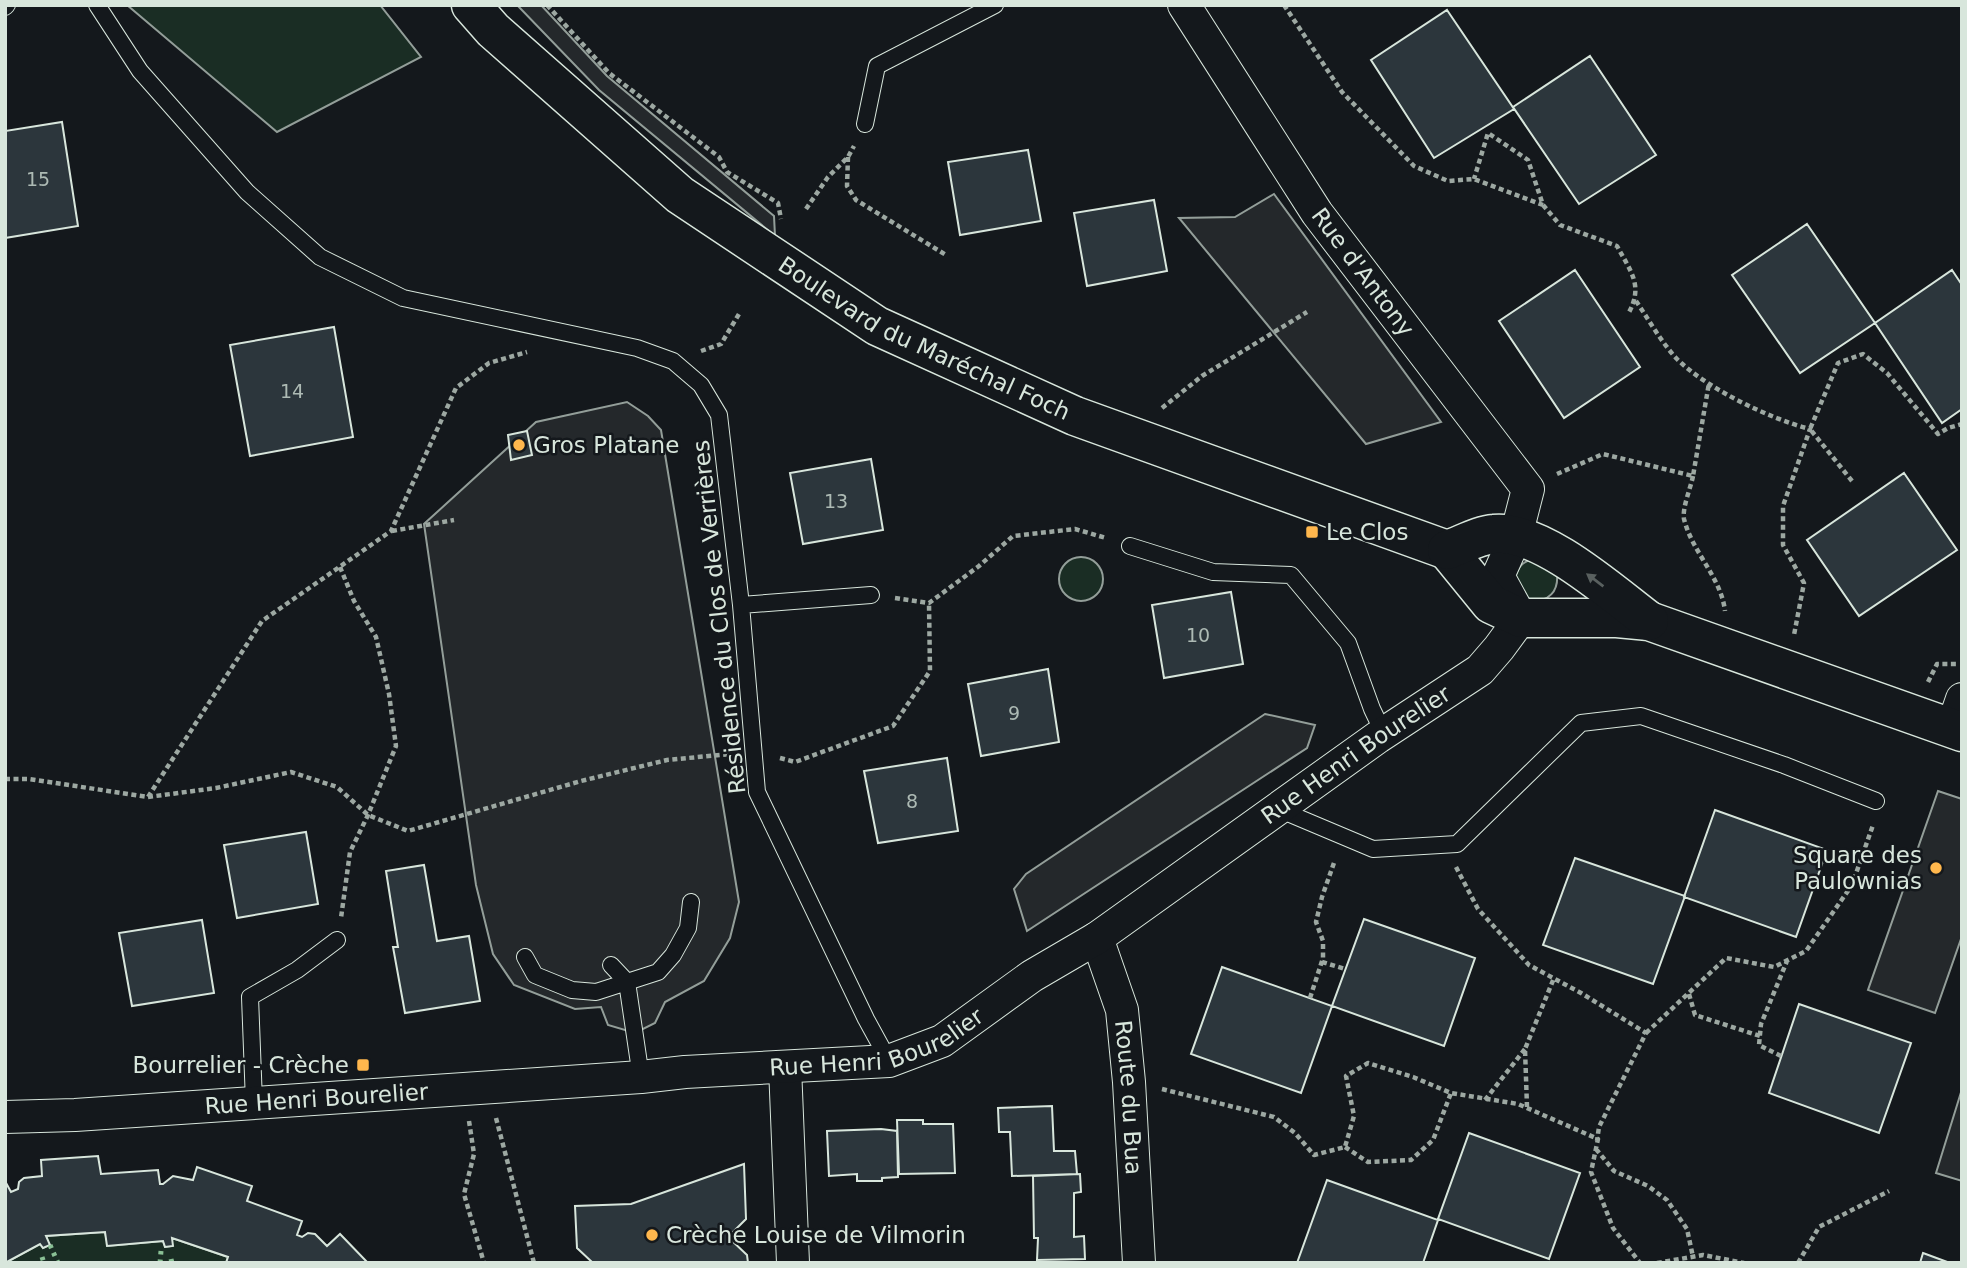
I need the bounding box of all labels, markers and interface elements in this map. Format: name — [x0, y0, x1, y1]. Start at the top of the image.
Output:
house number: 15 — [26, 168, 50, 190]
street label: Rue d'Antony — [1306, 203, 1420, 341]
street label: Boulevard du Maréchal Foch — [774, 251, 1074, 425]
house number: 14 — [280, 380, 304, 402]
place label: Gros Platane — [533, 432, 679, 458]
marker: Gros Platane — [511, 437, 527, 453]
street label: Résidence du Clos de Verrières — [687, 439, 751, 795]
house number: 13 — [824, 490, 848, 512]
place label: Le Clos — [1326, 519, 1408, 545]
marker: Le Clos — [1304, 524, 1320, 540]
one-way arrow — [1586, 573, 1604, 587]
house number: 10 — [1186, 624, 1210, 646]
street label: Rue Henri Bourelier — [1256, 680, 1456, 829]
house number: 9 — [1008, 702, 1020, 724]
house number: 8 — [906, 790, 918, 812]
place label: Square des Paulownias — [1793, 842, 1922, 894]
marker: Square des Paulownias — [1928, 860, 1944, 876]
street label: Rue Henri Bourelier — [769, 1002, 989, 1080]
street label: Route du Bua — [1110, 1019, 1147, 1176]
place label: Bourrelier - Crèche — [133, 1052, 349, 1078]
marker: Bourrelier - Crèche — [355, 1057, 371, 1073]
street label: Rue Henri Bourelier — [204, 1078, 430, 1119]
place label: Crèche Louise de Vilmorin — [666, 1222, 966, 1248]
marker: Crèche Louise de Vilmorin — [644, 1227, 660, 1243]

